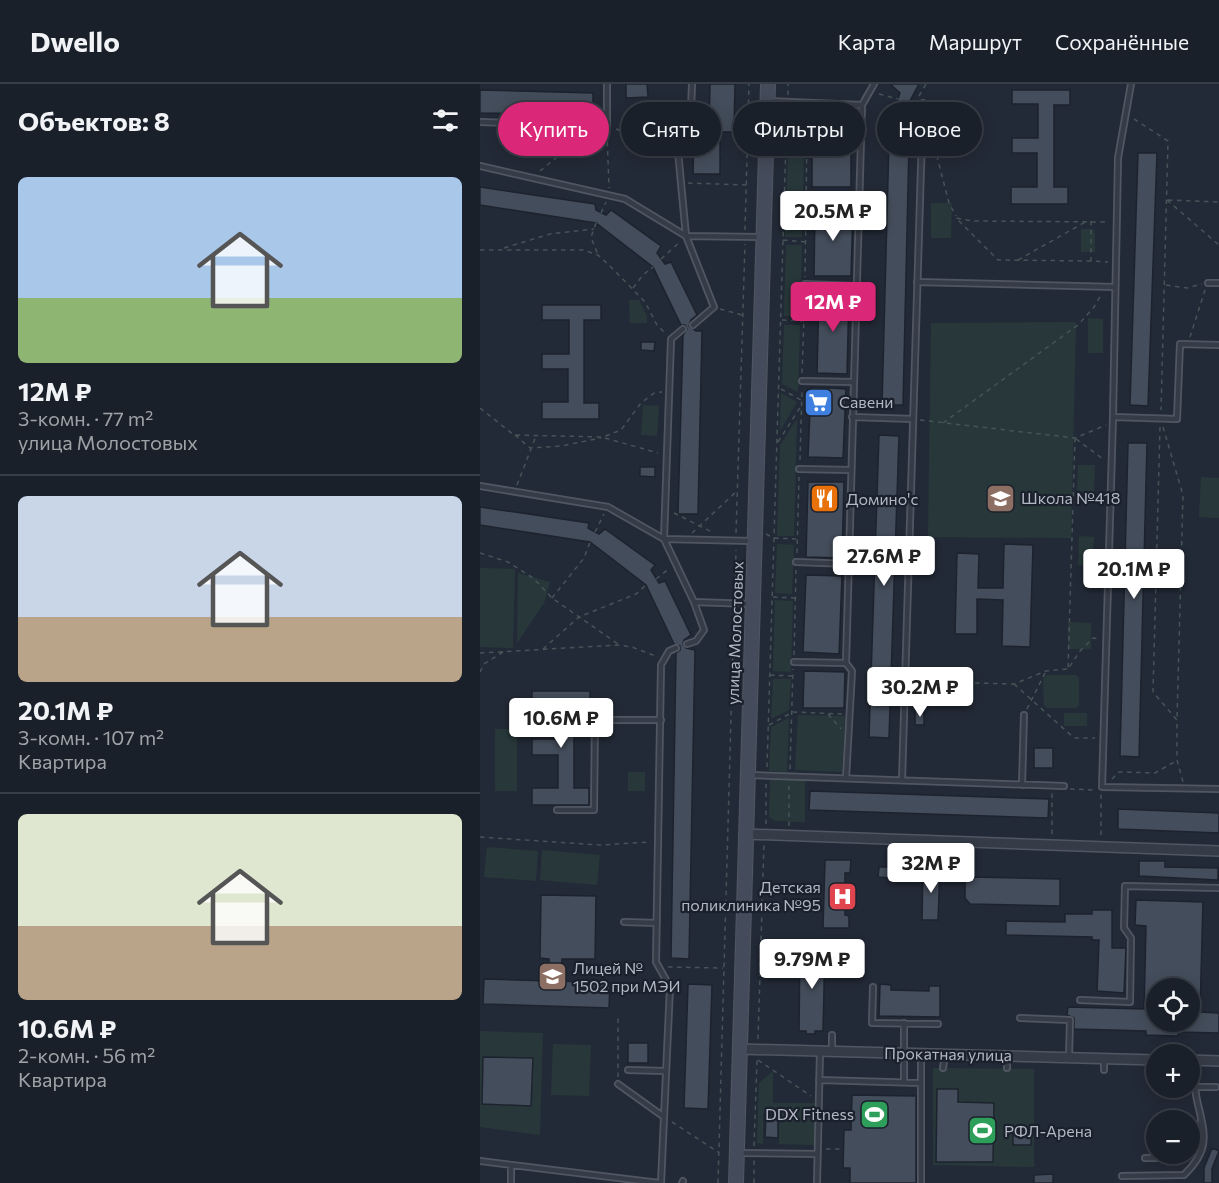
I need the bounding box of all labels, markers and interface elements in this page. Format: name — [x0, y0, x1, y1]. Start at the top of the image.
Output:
text: Dwello — [30, 24, 120, 58]
text: Карта — [838, 29, 896, 54]
text: Маршрут — [929, 29, 1022, 54]
text: Сохранённые — [1055, 29, 1189, 54]
chip: Купить — [498, 102, 609, 156]
chip: Снять — [621, 102, 721, 156]
chip: Фильтры — [733, 102, 865, 156]
chip: Новое — [877, 102, 982, 156]
icon: filters — [429, 104, 462, 137]
text: Объектов: 8 — [18, 105, 170, 136]
pin: 20.5M ₽ — [778, 191, 888, 242]
text: 20.5M ₽ — [794, 198, 872, 222]
icon: home — [186, 216, 294, 324]
pin: 12M ₽ — [791, 282, 875, 333]
text: 12M ₽ — [805, 289, 861, 313]
text: 12M ₽ — [18, 375, 92, 406]
supermarket icon: Савени — [802, 386, 834, 418]
place label: Савени — [839, 392, 893, 411]
text: 3-комн. · 77 m² — [18, 406, 153, 430]
text: улица Молостовых — [18, 430, 198, 454]
school or university icon: Школа №418 — [984, 482, 1016, 514]
restaurant icon: Домино'c — [809, 483, 841, 515]
place label: Школа №418 — [1021, 488, 1120, 507]
place label: Домино'c — [846, 489, 919, 508]
icon: home — [186, 535, 294, 643]
pin: 27.6M ₽ — [829, 536, 939, 587]
text: 27.6M ₽ — [847, 543, 921, 567]
pin: 20.1M ₽ — [1079, 549, 1189, 600]
text: 20.1M ₽ — [1097, 556, 1171, 580]
street label: улица Молостовых — [722, 560, 747, 705]
pin: 30.2M ₽ — [865, 667, 975, 718]
text: 30.2M ₽ — [881, 674, 959, 698]
text: 20.1M ₽ — [18, 694, 113, 725]
pin: 10.6M ₽ — [506, 698, 616, 749]
text: 10.6M ₽ — [523, 705, 599, 729]
text: 3-комн. · 107 m² — [18, 725, 164, 749]
text: Квартира — [18, 749, 107, 773]
pin: 32M ₽ — [889, 843, 973, 894]
text: 32M ₽ — [901, 850, 961, 874]
icon: home — [186, 853, 294, 961]
place label: Детская поликлиника №95 — [681, 877, 821, 914]
hospital icon: Детская поликлиника №95 — [826, 880, 858, 912]
pin: 9.79M ₽ — [757, 939, 867, 990]
text: 9.79M ₽ — [774, 946, 850, 970]
place label: Лицей № 1502 при МЭИ — [573, 958, 680, 995]
school or university icon: Лицей № 1502 при МЭИ — [536, 961, 568, 993]
map controls — [1146, 978, 1200, 1164]
button: locate — [1146, 978, 1200, 1032]
text: 10.6M ₽ — [18, 1012, 116, 1043]
text: 2-комн. · 56 m² — [18, 1043, 155, 1067]
street label: Прокатная улица — [884, 1043, 1012, 1064]
button: + — [1146, 1044, 1200, 1098]
text: Квартира — [18, 1067, 107, 1091]
sports icon: DDX Fitness — [859, 1098, 891, 1130]
place label: DDX Fitness — [765, 1104, 854, 1123]
button: − — [1146, 1110, 1200, 1164]
sports icon: РФЛ-Арена — [967, 1115, 999, 1147]
place label: РФЛ-Арена — [1004, 1121, 1092, 1140]

